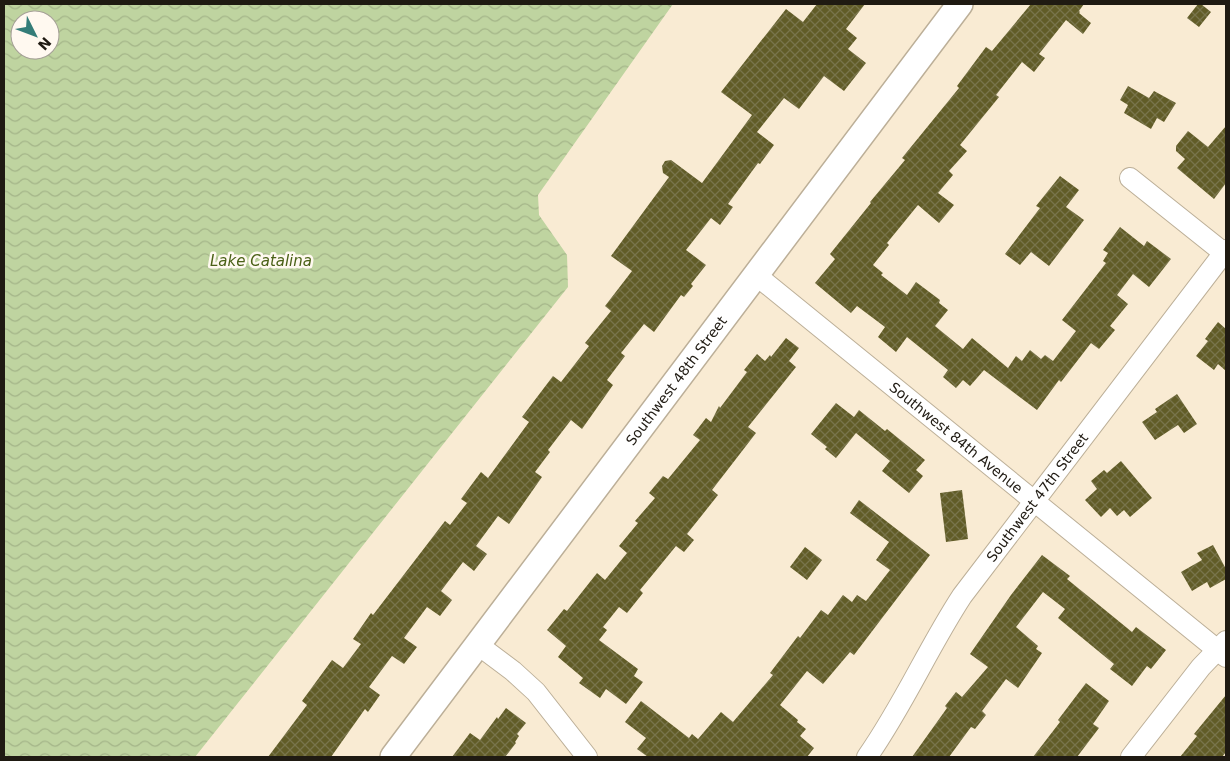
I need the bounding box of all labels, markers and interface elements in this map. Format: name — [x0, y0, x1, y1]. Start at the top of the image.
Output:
north arrow — [10, 10, 60, 60]
text: N — [35, 34, 55, 53]
water label: Lake Catalina — [210, 252, 312, 270]
street label: Southwest 48th Street — [623, 313, 730, 448]
street label: Southwest 84th Avenue — [886, 379, 1026, 497]
street label: Southwest 47th Street — [983, 430, 1092, 565]

